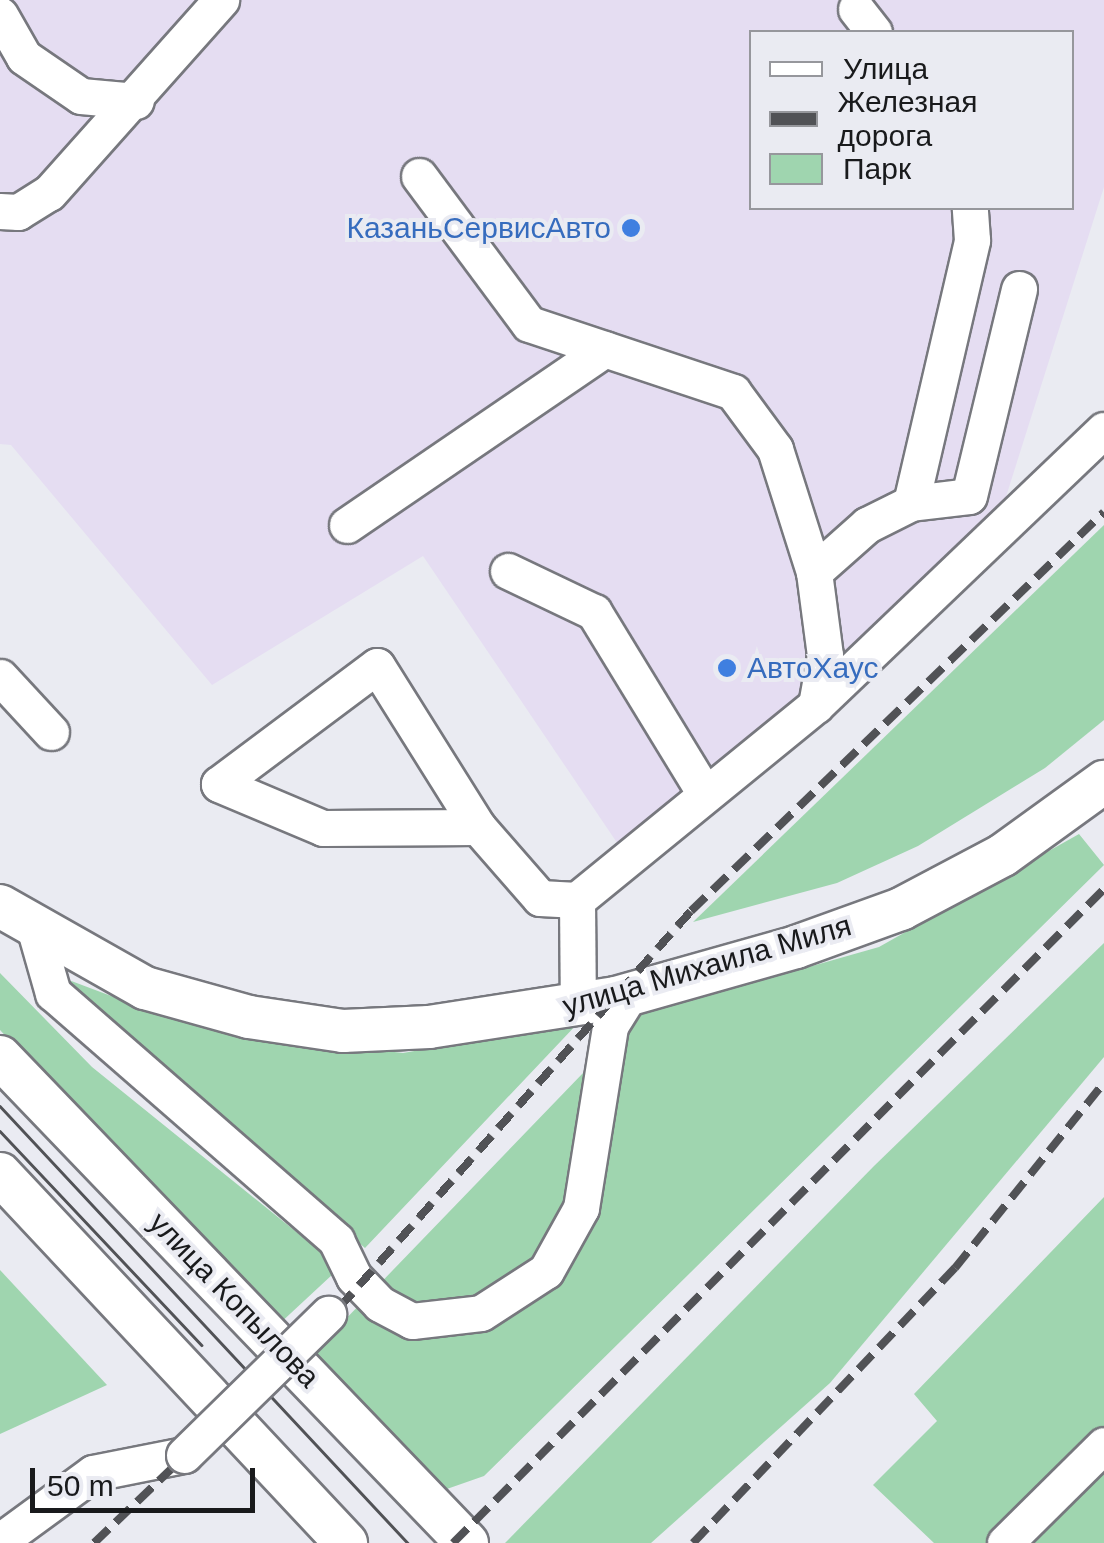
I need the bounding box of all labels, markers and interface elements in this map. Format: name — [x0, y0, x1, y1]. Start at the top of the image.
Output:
legend — [749, 30, 1074, 210]
text: Улица — [843, 52, 928, 85]
text: Железная дорога — [838, 85, 977, 152]
text: Парк — [843, 152, 911, 185]
place label: КазаньСервисАвто — [346, 210, 611, 246]
marker: КазаньСервисАвто — [620, 217, 642, 239]
place label: АвтоХаус — [747, 650, 878, 686]
marker: АвтоХаус — [716, 657, 738, 679]
street label: улица Михаила Миля — [558, 908, 856, 1024]
street label: улица Копылова — [141, 1205, 327, 1395]
scale bar — [35, 1448, 260, 1510]
text: 50 m — [47, 1469, 114, 1502]

